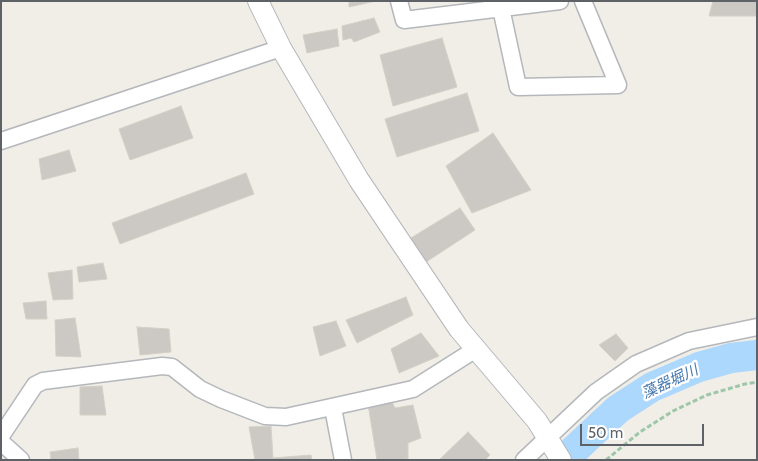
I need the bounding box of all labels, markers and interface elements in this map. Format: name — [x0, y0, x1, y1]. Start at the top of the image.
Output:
water label: 藻器堀川 — [639, 361, 701, 403]
scale bar — [583, 414, 707, 446]
text: 50 m — [588, 424, 623, 442]

